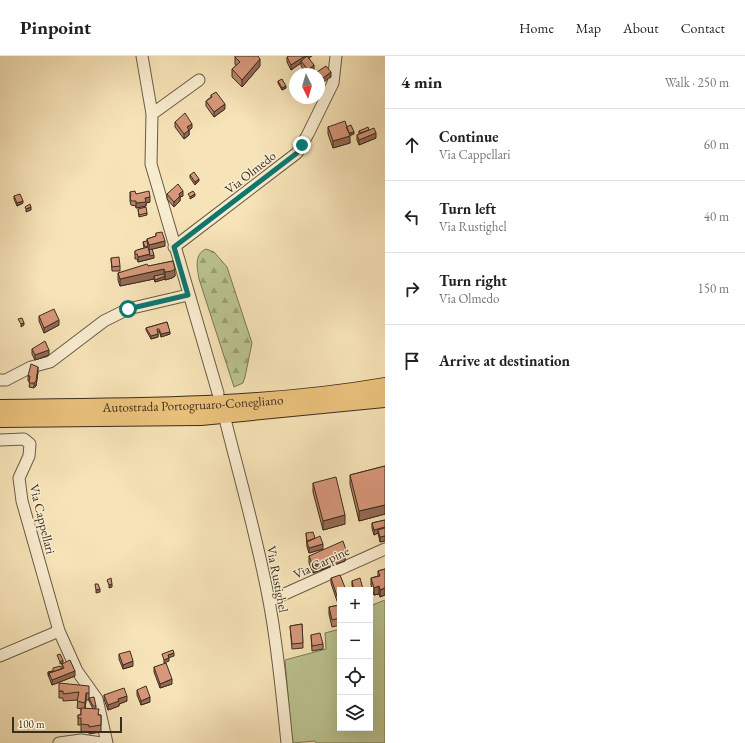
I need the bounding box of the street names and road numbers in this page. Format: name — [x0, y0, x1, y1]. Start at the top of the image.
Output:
street label: Via Olmedo — [221, 147, 279, 198]
street label: Autostrada Portogruaro-Conegliano — [101, 391, 284, 416]
street label: Via Cappellari — [26, 482, 59, 556]
street label: Via Carpine — [290, 542, 352, 583]
street label: Via Rustighel — [263, 544, 292, 614]

